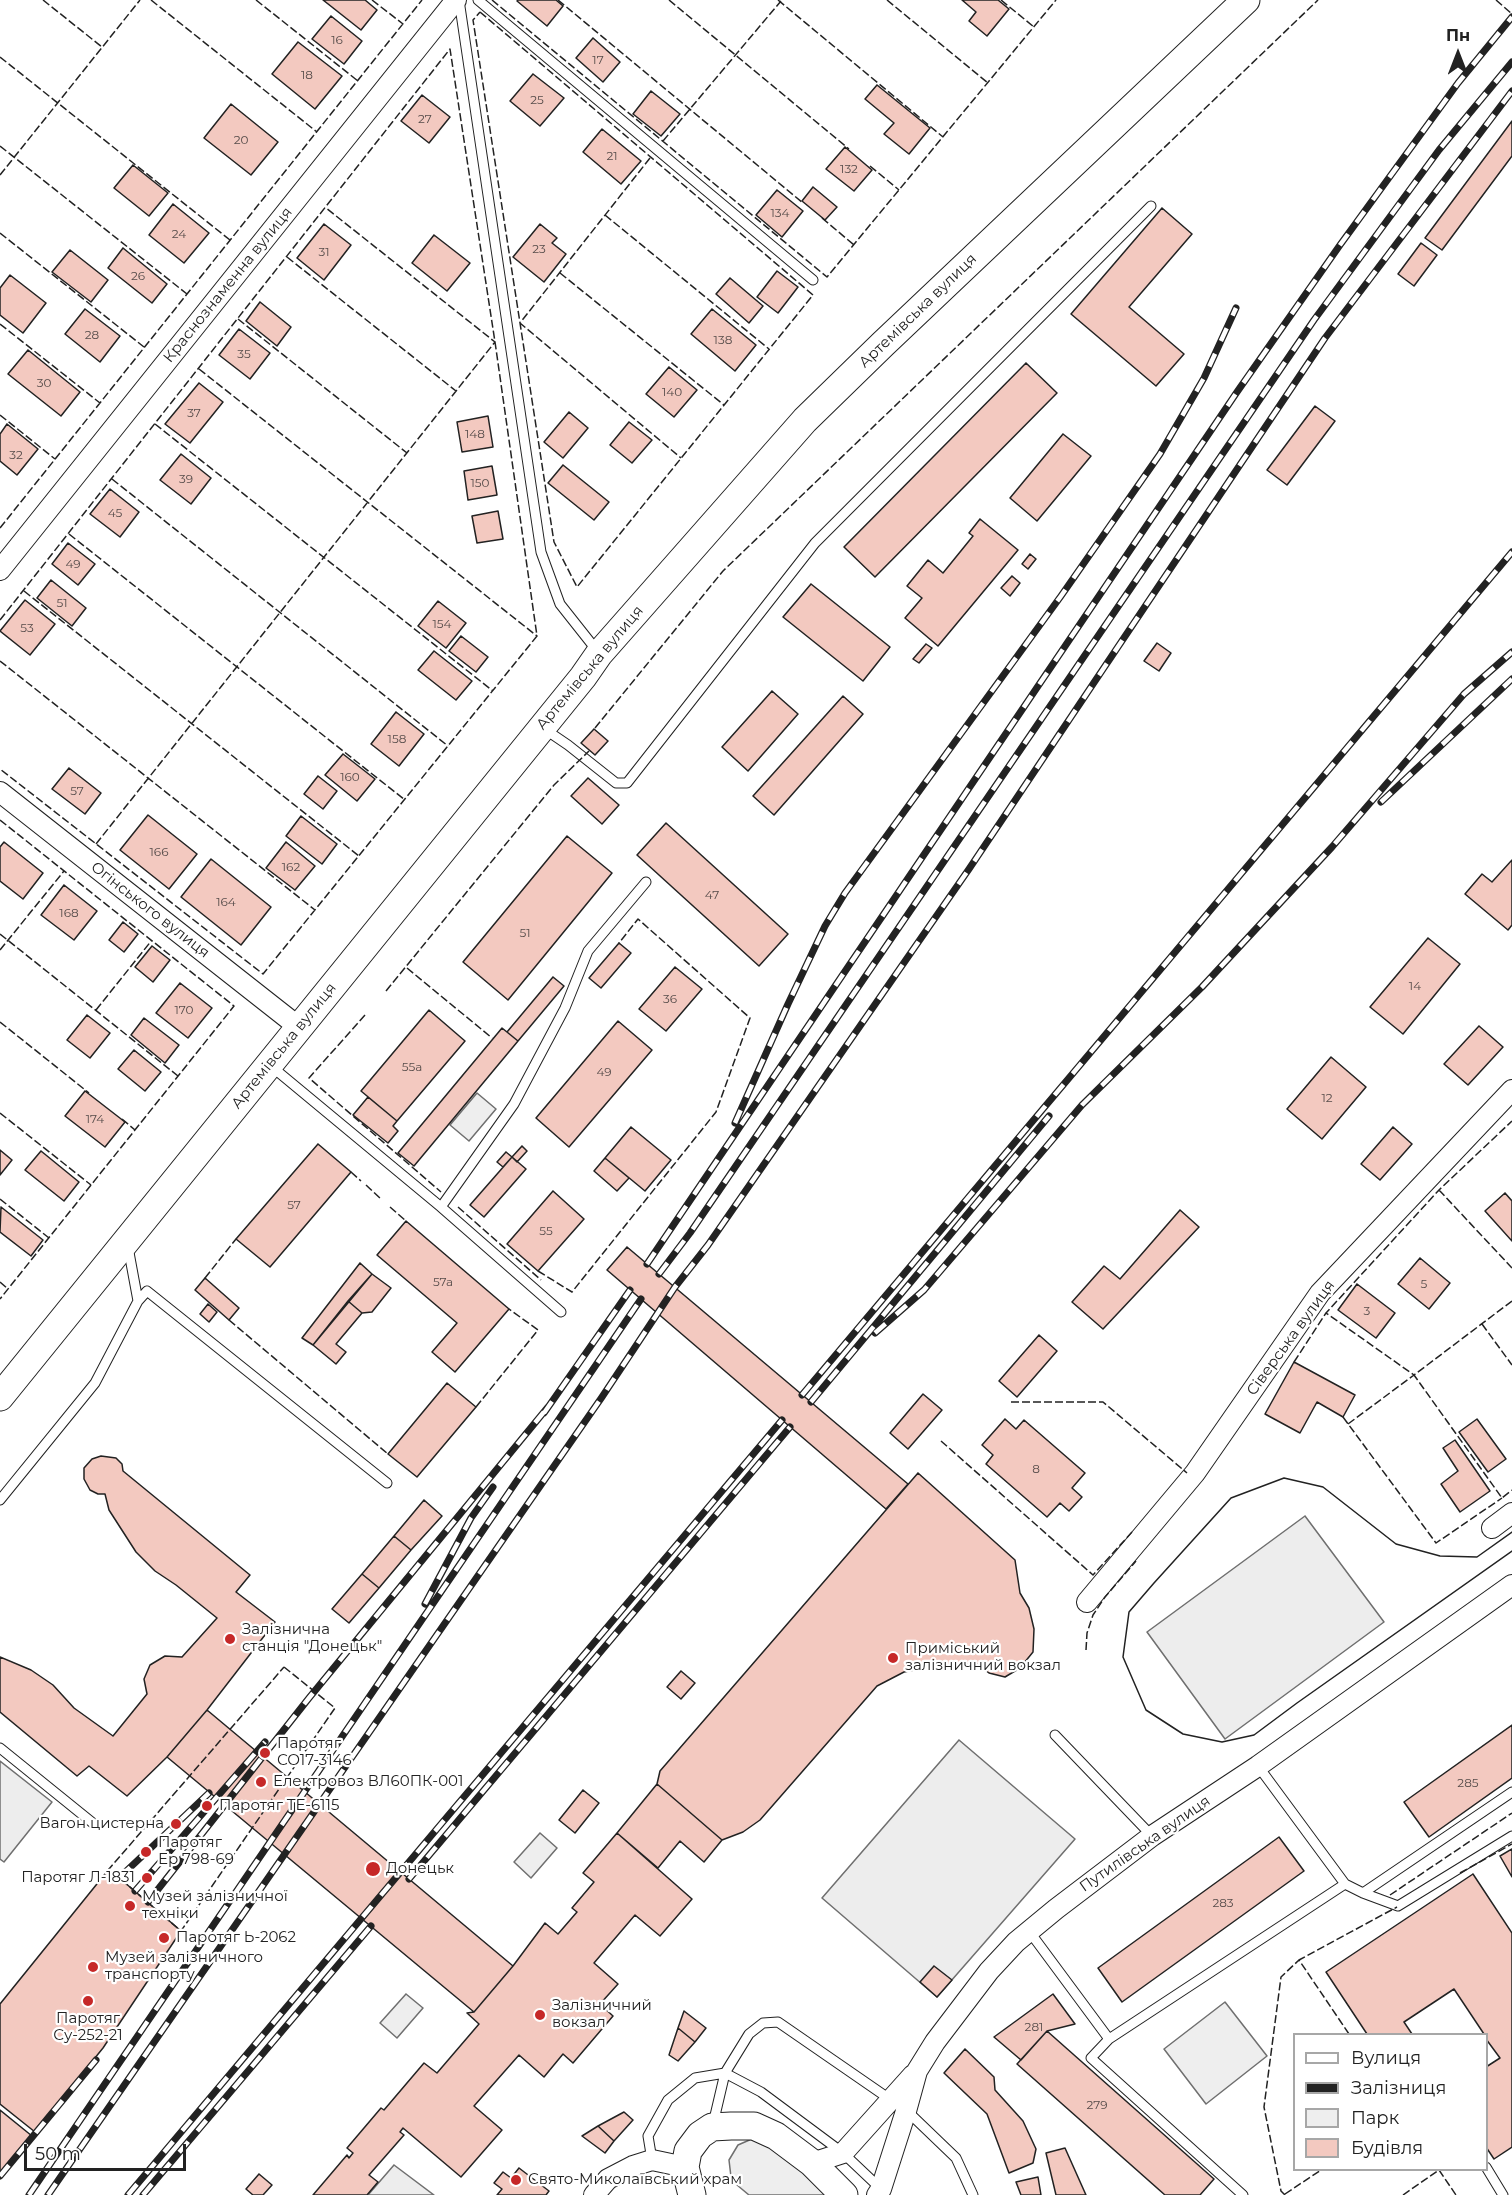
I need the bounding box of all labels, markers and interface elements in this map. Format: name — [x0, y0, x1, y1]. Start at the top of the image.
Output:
north arrow — [1428, 24, 1488, 84]
text: Пн — [1446, 26, 1470, 45]
house number: 16 — [331, 33, 343, 47]
house number: 17 — [592, 53, 604, 67]
house number: 18 — [301, 68, 313, 82]
house number: 25 — [530, 93, 544, 107]
house number: 27 — [418, 112, 432, 126]
house number: 20 — [234, 133, 248, 147]
house number: 21 — [606, 149, 618, 163]
house number: 132 — [840, 162, 858, 176]
street label: Краснознаменна вулиця — [160, 204, 296, 366]
house number: 134 — [770, 206, 790, 220]
house number: 24 — [172, 227, 186, 241]
house number: 23 — [532, 242, 546, 256]
house number: 31 — [318, 245, 330, 259]
street label: Артемівська вулиця — [855, 250, 981, 372]
house number: 26 — [131, 269, 145, 283]
house number: 28 — [85, 328, 99, 342]
house number: 138 — [714, 333, 732, 347]
house number: 35 — [237, 347, 251, 361]
house number: 30 — [37, 376, 51, 390]
house number: 140 — [662, 385, 682, 399]
house number: 37 — [187, 406, 201, 420]
house number: 148 — [465, 427, 485, 441]
house number: 32 — [9, 448, 23, 462]
house number: 39 — [179, 472, 193, 486]
house number: 150 — [470, 476, 490, 490]
house number: 45 — [108, 506, 122, 520]
house number: 49 — [65, 557, 81, 571]
house number: 51 — [56, 596, 68, 610]
street label: Артемівська вулиця — [533, 602, 647, 734]
house number: 154 — [432, 617, 452, 631]
house number: 53 — [20, 621, 34, 635]
house number: 158 — [388, 732, 406, 746]
house number: 160 — [340, 770, 360, 784]
house number: 57 — [70, 784, 84, 798]
house number: 166 — [150, 845, 168, 859]
street label: Огінського вулиця — [87, 858, 213, 962]
house number: 162 — [282, 860, 300, 874]
house number: 47 — [705, 888, 719, 902]
house number: 164 — [216, 895, 236, 909]
house number: 168 — [59, 906, 79, 920]
house number: 51 — [519, 926, 531, 940]
street label: Артемівська вулиця — [228, 979, 340, 1113]
house number: 14 — [1409, 979, 1421, 993]
house number: 36 — [663, 992, 677, 1006]
house number: 170 — [174, 1003, 194, 1017]
house number: 55а — [402, 1060, 422, 1074]
house number: 49 — [596, 1065, 612, 1079]
house number: 12 — [1321, 1091, 1333, 1105]
house number: 174 — [86, 1112, 104, 1126]
house number: 57 — [287, 1198, 301, 1212]
house number: 55 — [539, 1224, 553, 1238]
house number: 57а — [433, 1275, 453, 1289]
street label: Сіверська вулиця — [1243, 1277, 1339, 1399]
house number: 5 — [1421, 1277, 1427, 1291]
house number: 3 — [1364, 1304, 1370, 1318]
house number: 8 — [1032, 1462, 1040, 1476]
place label: Залізнична станція "Донецьк" — [242, 1621, 382, 1656]
marker: Залізнична станція "Донецьк" — [223, 1632, 237, 1646]
place label: Приміський залізничний вокзал — [905, 1640, 1061, 1675]
marker: Приміський залізничний вокзал — [886, 1651, 900, 1665]
place label: Паротяг СО17-3146 — [277, 1735, 352, 1770]
marker: Паротяг СО17-3146 — [258, 1746, 272, 1760]
place label: Електровоз ВЛ60ПК-001 — [273, 1773, 463, 1791]
marker: Електровоз ВЛ60ПК-001 — [254, 1775, 268, 1789]
house number: 285 — [1457, 1776, 1479, 1790]
street label: Путилівська вулиця — [1076, 1792, 1214, 1896]
place label: Паротяг ТЕ-6115 — [219, 1797, 339, 1815]
marker: Паротяг ТЕ-6115 — [200, 1799, 214, 1813]
place label: Вагон цистерна — [40, 1815, 164, 1833]
marker: Вагон цистерна — [169, 1817, 183, 1831]
place label: Паротяг Ер 798-69 — [158, 1834, 234, 1869]
marker: Паротяг Ер 798-69 — [139, 1845, 153, 1859]
marker: Донецьк — [364, 1860, 382, 1878]
place label: Донецьк — [386, 1860, 454, 1878]
place label: Паротяг Л-1831 — [21, 1869, 135, 1887]
marker: Паротяг Л-1831 — [140, 1871, 154, 1885]
place label: Музей залізничної техніки — [142, 1888, 288, 1923]
house number: 283 — [1212, 1896, 1234, 1910]
marker: Музей залізничної техніки — [123, 1899, 137, 1913]
place label: Паротяг Ь-2062 — [176, 1929, 296, 1947]
marker: Паротяг Ь-2062 — [157, 1931, 171, 1945]
place label: Музей залізничного транспорту — [105, 1949, 263, 1984]
marker: Музей залізничного транспорту — [86, 1960, 100, 1974]
marker: Паротяг Су-252-21 — [81, 1994, 95, 2008]
place label: Залізничний вокзал — [552, 1997, 652, 2032]
marker: Залізничний вокзал — [533, 2008, 547, 2022]
place label: Паротяг Су-252-21 — [53, 2010, 123, 2045]
house number: 281 — [1025, 2020, 1043, 2034]
legend — [1293, 2033, 1488, 2171]
text: Вулиця — [1351, 2047, 1421, 2069]
text: Залізниця — [1351, 2077, 1446, 2099]
house number: 279 — [1086, 2098, 1108, 2112]
text: Парк — [1351, 2107, 1399, 2129]
scale bar — [27, 2132, 189, 2170]
text: Будівля — [1351, 2137, 1423, 2159]
text: 50 m — [35, 2143, 81, 2165]
place label: Свято-Миколаївський храм — [528, 2171, 742, 2189]
marker: Свято-Миколаївський храм — [509, 2173, 523, 2187]

